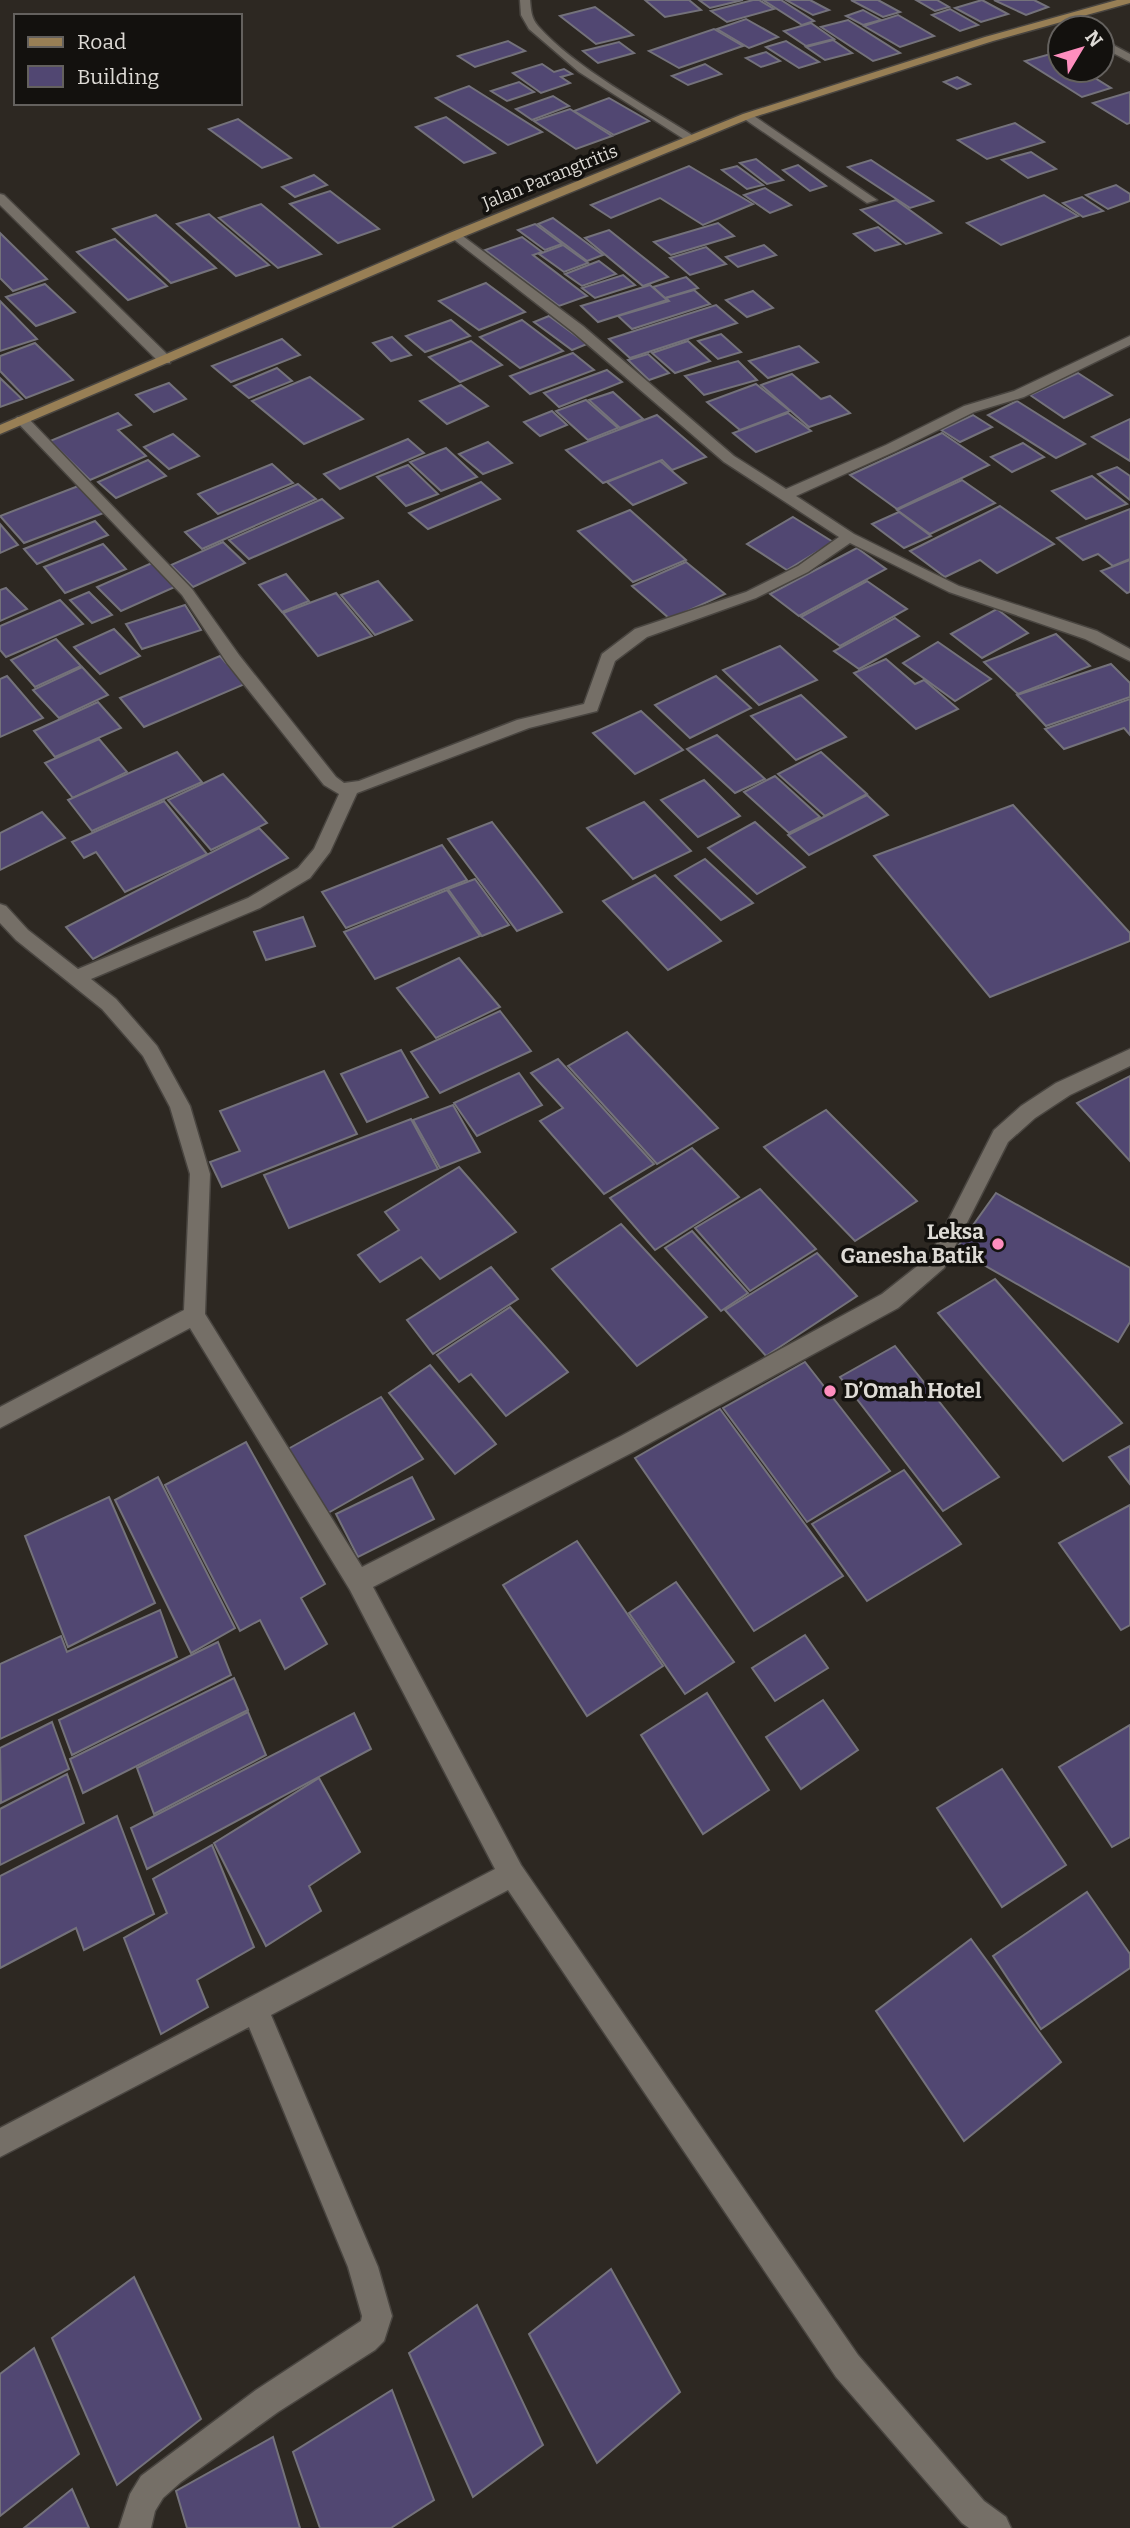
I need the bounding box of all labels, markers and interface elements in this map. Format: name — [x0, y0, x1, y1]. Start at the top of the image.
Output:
legend — [14, 14, 242, 105]
north arrow — [1046, 14, 1116, 84]
text: N — [1080, 26, 1108, 52]
text: Road — [77, 29, 126, 55]
text: Building — [77, 64, 160, 90]
street label: Jalan Parangtritis — [478, 140, 621, 215]
place label: Leksa Ganesha Batik — [840, 1219, 985, 1269]
marker: Leksa Ganesha Batik — [990, 1236, 1006, 1252]
place label: D’Omah Hotel — [844, 1378, 982, 1404]
marker: D’Omah Hotel — [822, 1383, 838, 1399]

